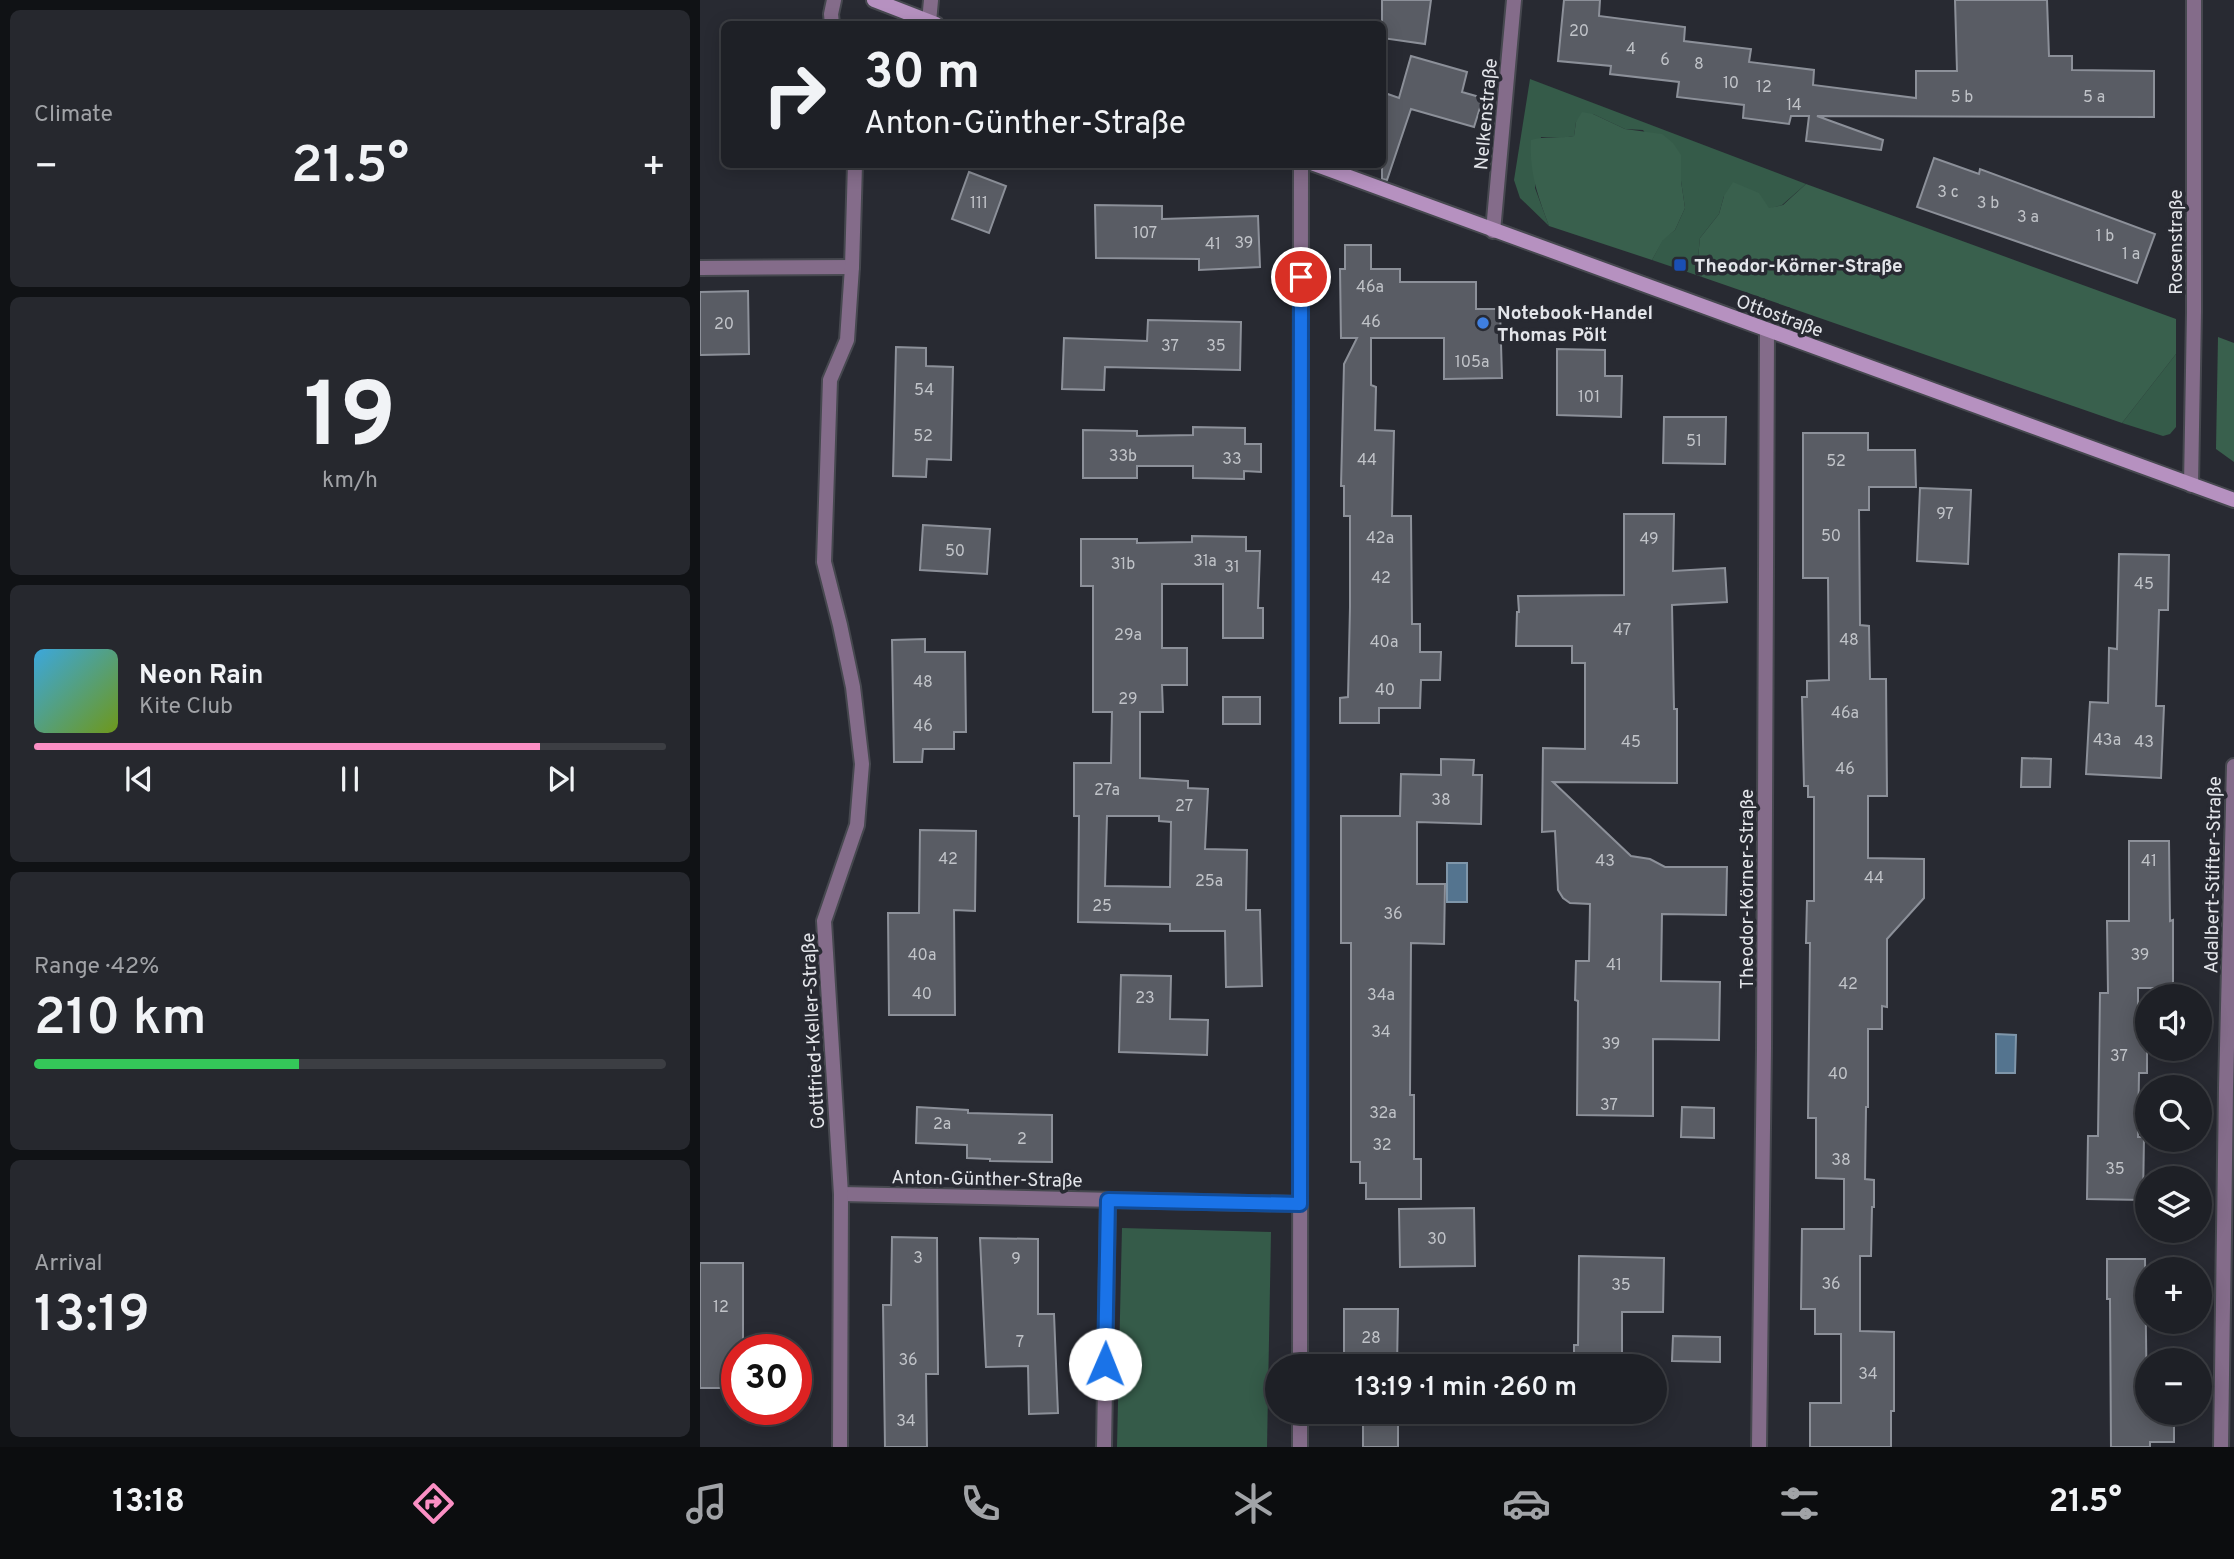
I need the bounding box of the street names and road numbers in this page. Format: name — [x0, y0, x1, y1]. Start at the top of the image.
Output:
street label: Nelkenstraße — [1470, 57, 1504, 171]
street label: Rosenstraße — [2165, 189, 2189, 295]
street label: Ottostraße — [1732, 290, 1826, 344]
street label: Adalbert-Stifter-Straße — [2200, 776, 2228, 974]
street label: Theodor-Körner-Straße — [1736, 789, 1760, 989]
street label: Gottfried-Keller-Straße — [797, 932, 831, 1130]
street label: Anton-Günther-Straße — [891, 1166, 1083, 1194]

